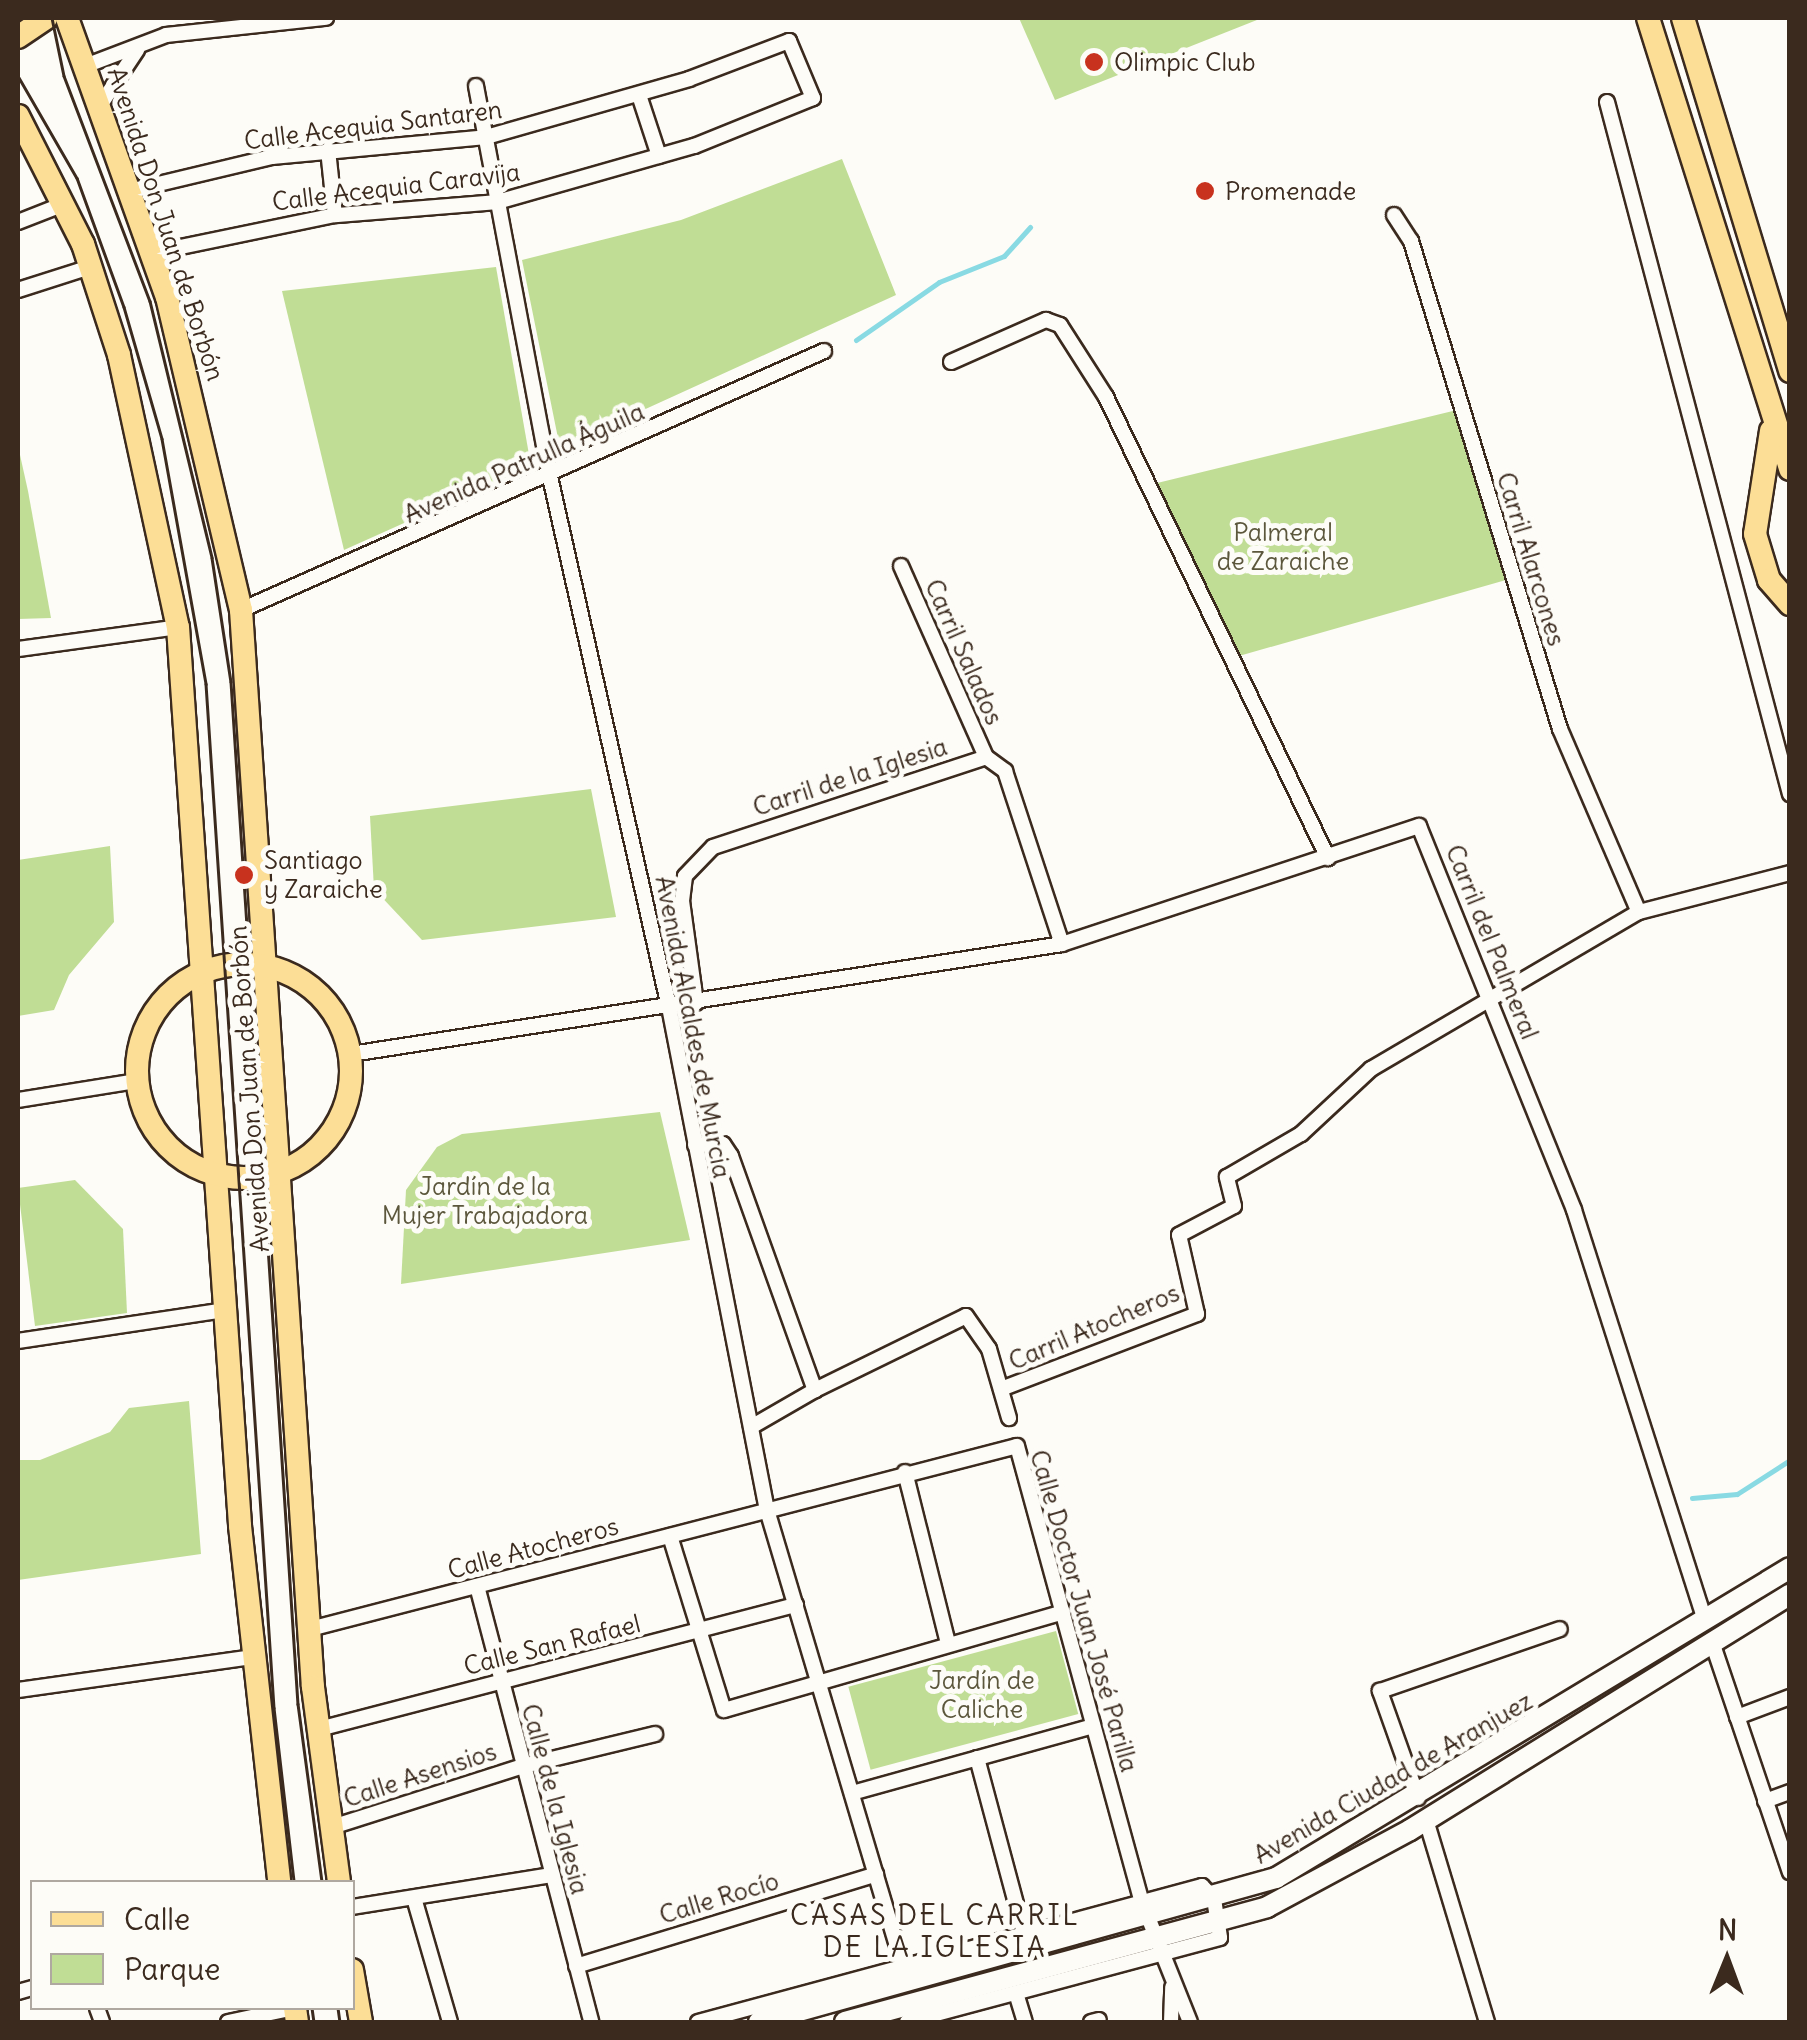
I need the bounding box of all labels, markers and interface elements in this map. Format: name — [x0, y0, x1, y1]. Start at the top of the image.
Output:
place label: Olimpic Club — [1114, 47, 1255, 77]
marker: Olimpic Club — [1083, 51, 1105, 73]
street label: Avenida Don Juan de Borbón — [101, 64, 231, 384]
street label: Calle Acequia Santaren — [242, 94, 504, 156]
street label: Calle Acequia Caravija — [270, 157, 522, 217]
place label: Promenade — [1225, 176, 1356, 206]
marker: Promenade — [1194, 180, 1216, 202]
street label: Avenida Patrulla Águila — [399, 396, 649, 530]
street label: Carril Alarcones — [1490, 469, 1572, 649]
park label: Palmeral de Zaraiche — [1217, 518, 1349, 577]
street label: Carril Salados — [919, 575, 1009, 729]
street label: Carril de la Iglesia — [749, 731, 951, 823]
street label: Carril del Palmeral — [1439, 840, 1545, 1044]
place label: Santiago y Zaraiche — [264, 846, 383, 905]
marker: Santiago y Zaraiche — [233, 864, 255, 886]
street label: Avenida Alcaldes de Murcia — [649, 873, 737, 1181]
street label: Avenida Don Juan de Borbón — [223, 925, 275, 1253]
park label: Jardín de la Mujer Trabajadora — [382, 1172, 588, 1231]
street label: Carril Atocheros — [1004, 1278, 1184, 1376]
street label: Calle Doctor Juan José Parilla — [1024, 1447, 1144, 1775]
street label: Calle Atocheros — [444, 1511, 622, 1585]
street label: Calle San Rafael — [461, 1609, 643, 1681]
park label: Jardín de Caliche — [929, 1666, 1035, 1725]
street label: Avenida Ciudad de Aranjuez — [1248, 1686, 1538, 1870]
street label: Calle de la Iglesia — [515, 1701, 595, 1897]
street label: Calle Asensios — [340, 1736, 500, 1814]
street label: Calle Rocío — [656, 1866, 782, 1930]
legend — [30, 1880, 355, 2010]
district label: CASAS DEL CARRIL DE LA IGLESIA — [790, 1898, 1080, 1964]
text: Calle — [124, 1900, 190, 1938]
north arrow — [1677, 1910, 1777, 2010]
text: N — [1718, 1912, 1738, 1948]
text: Parque — [124, 1950, 220, 1988]

